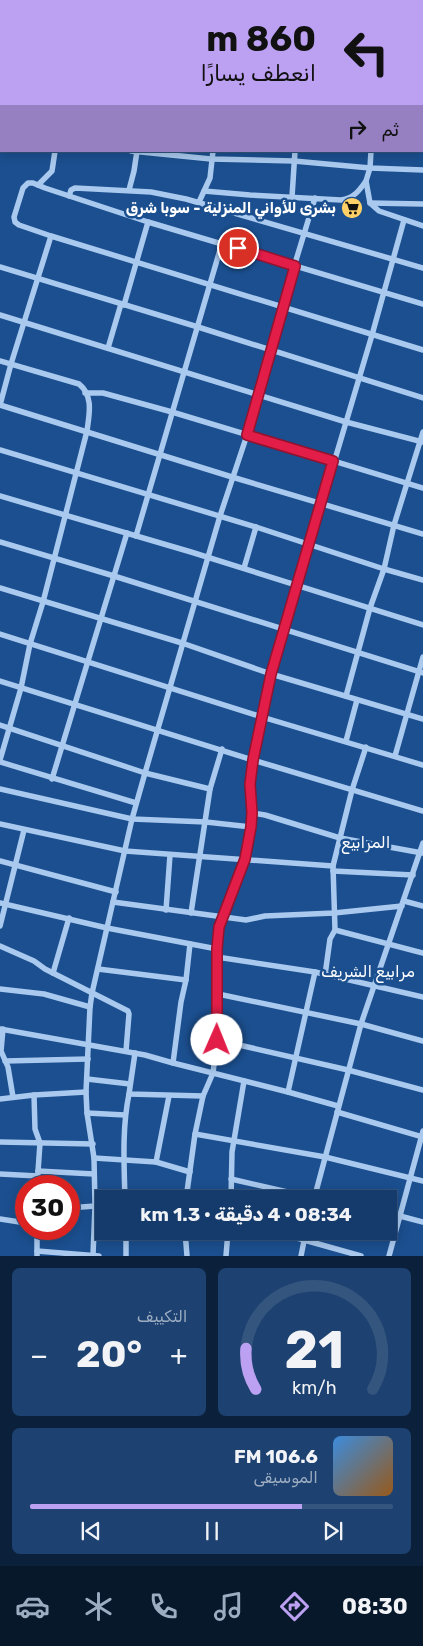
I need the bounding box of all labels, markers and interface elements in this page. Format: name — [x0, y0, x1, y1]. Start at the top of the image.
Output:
text: 860 m — [206, 18, 316, 60]
icon: left — [334, 20, 399, 85]
text: انعطف يسارًا — [200, 60, 316, 87]
icon: right — [343, 115, 371, 143]
text: ثم — [381, 118, 399, 141]
supermarket icon: بشرى للأواني المنزلية - سوبا شرق — [340, 196, 364, 220]
place label: بشرى للأواني المنزلية - سوبا شرق — [126, 199, 336, 220]
pin — [217, 227, 259, 269]
icon: arrive — [224, 234, 252, 262]
district label: المرابيع — [342, 833, 390, 854]
district label: مرابيع الشريف — [321, 962, 415, 983]
position arrow — [190, 1013, 242, 1065]
speed limit sign: 30 — [15, 1175, 80, 1240]
text: 08:34 · 4 دقيقة · 1.3 km — [140, 1203, 352, 1226]
text: التكييف — [137, 1307, 188, 1326]
text: 21 — [284, 1319, 344, 1381]
text: 20° — [76, 1331, 142, 1377]
text: − — [30, 1339, 48, 1372]
text: + — [170, 1339, 188, 1372]
text: km/h — [292, 1377, 337, 1398]
text: 106.6 FM — [234, 1445, 318, 1468]
text: الموسيقى — [254, 1468, 318, 1487]
icon: previous — [77, 1517, 105, 1545]
icon: pause — [198, 1517, 226, 1545]
icon: next — [319, 1517, 347, 1545]
icon: car — [15, 1589, 50, 1624]
icon: climate — [81, 1589, 116, 1624]
icon: phone — [146, 1589, 181, 1624]
icon: music — [211, 1589, 246, 1624]
icon: directions — [277, 1589, 312, 1624]
text: 08:30 — [342, 1593, 408, 1620]

